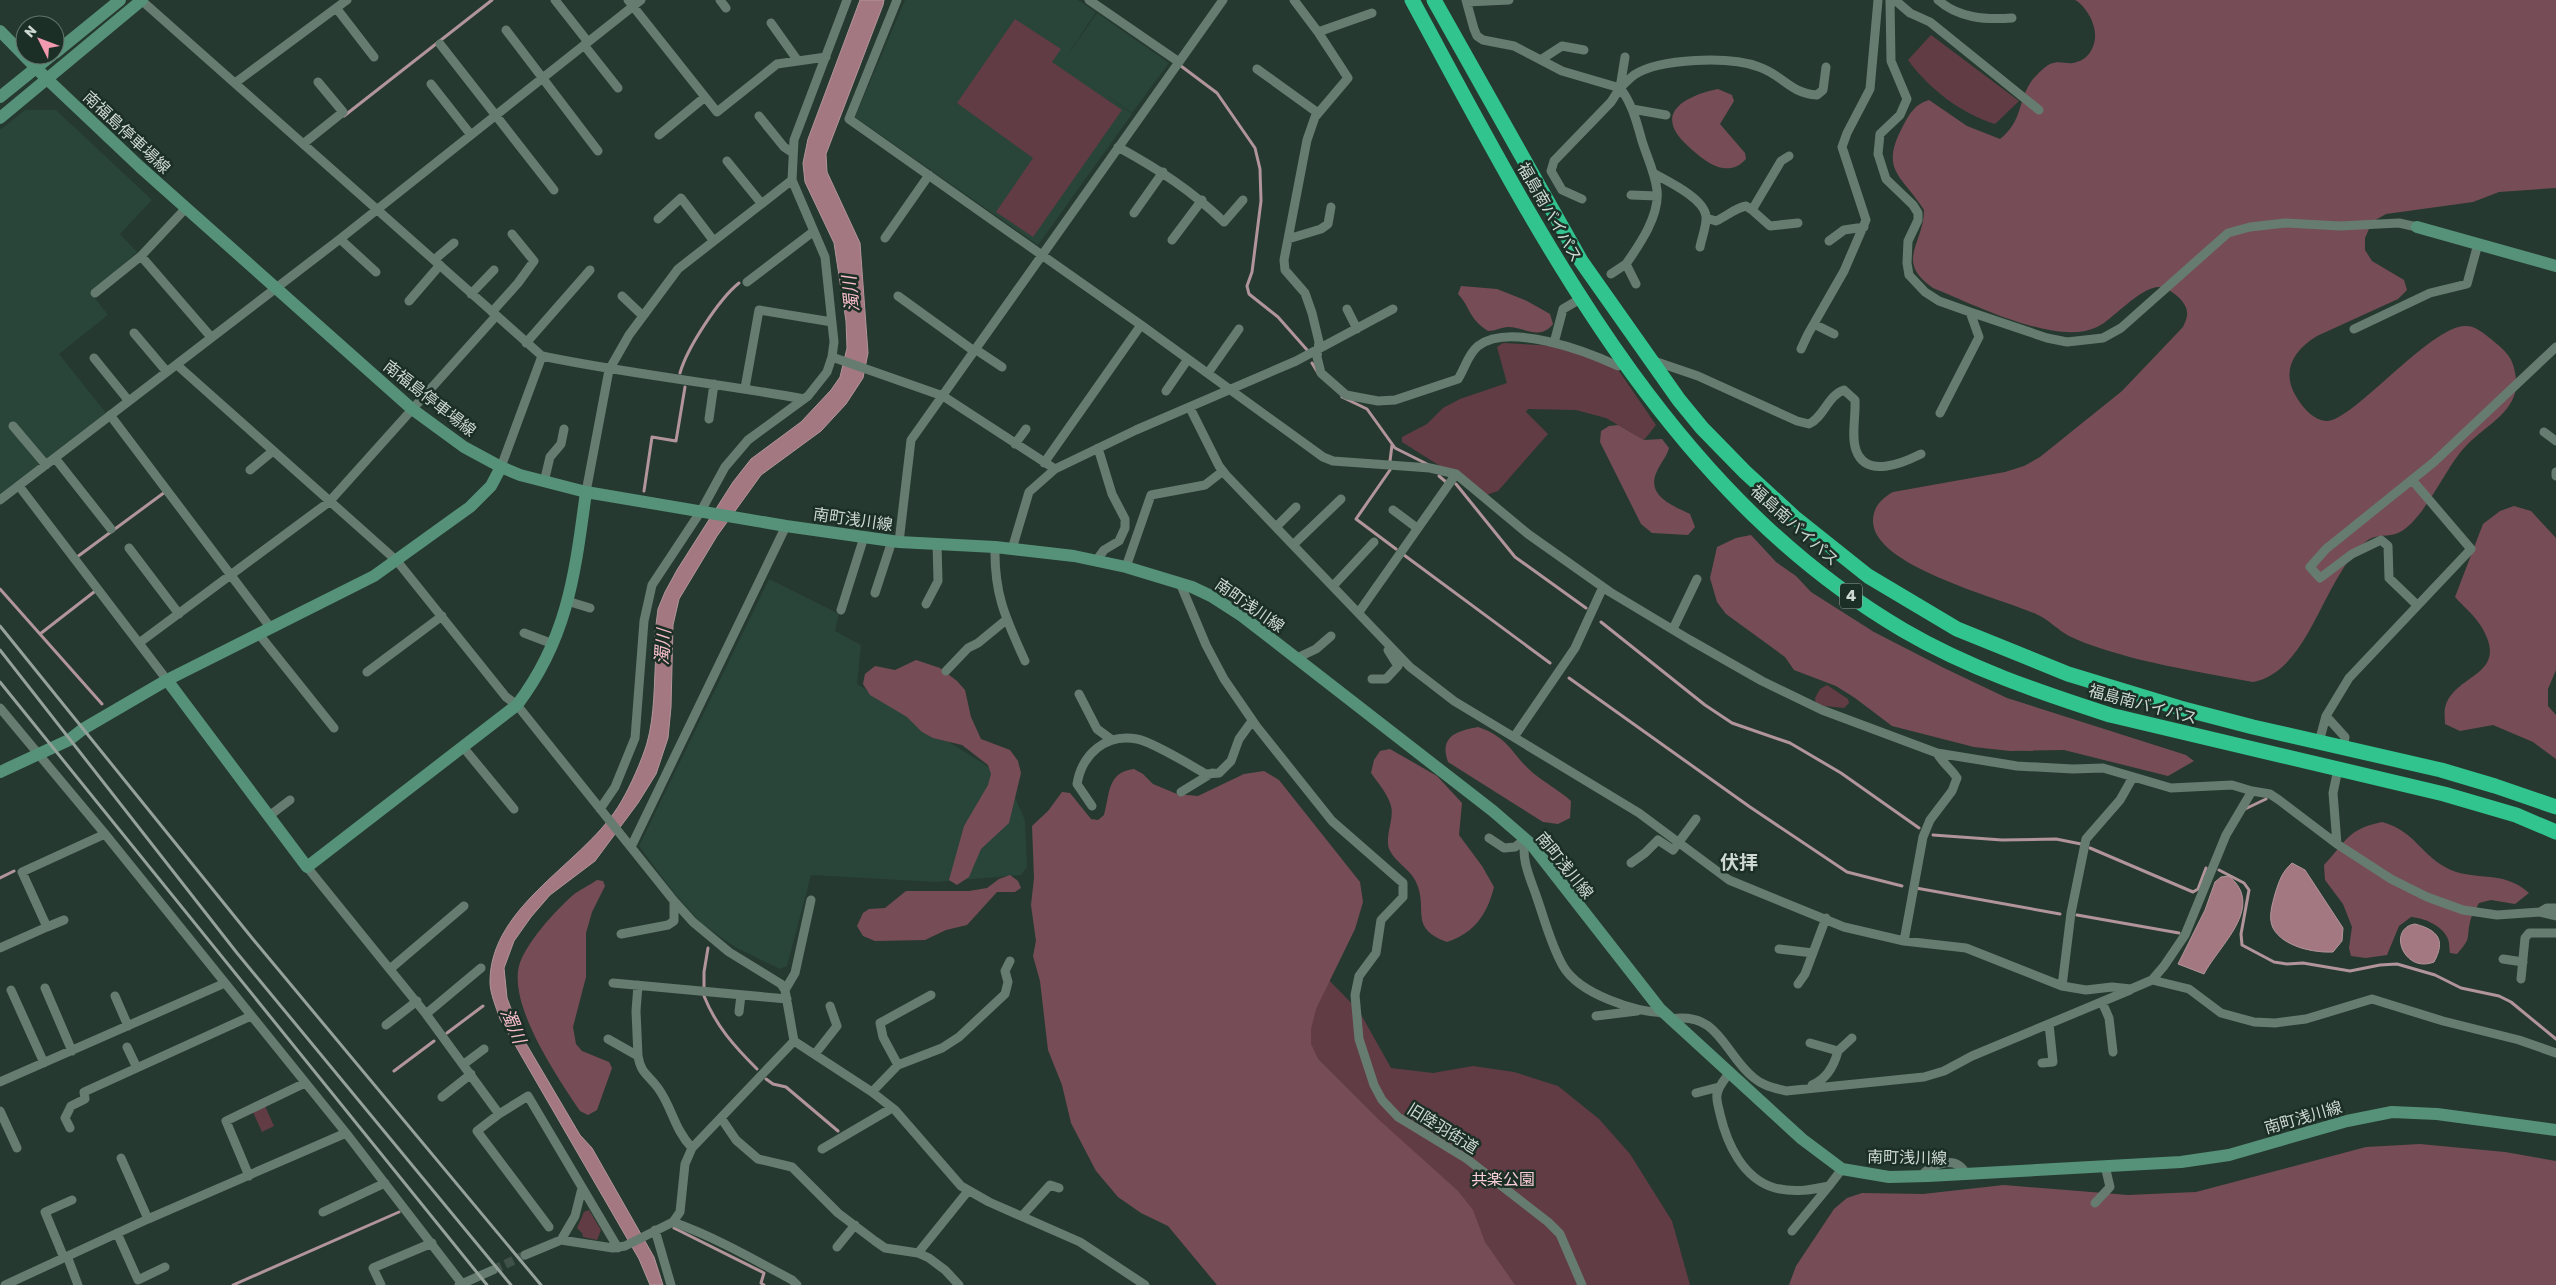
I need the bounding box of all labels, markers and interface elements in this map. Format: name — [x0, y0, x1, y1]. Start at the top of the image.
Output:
north arrow — [15, 15, 65, 65]
text: N — [21, 22, 40, 41]
street label: 南福島停車場線 — [79, 87, 174, 178]
street label: 福島南バイパス — [1513, 159, 1586, 265]
water label: 濁川 — [838, 273, 864, 313]
street label: 南福島停車場線 — [380, 356, 480, 440]
street label: 福島南バイパス — [1747, 481, 1843, 570]
street label: 南町浅川線 — [812, 505, 894, 534]
street label: 南町浅川線 — [1211, 575, 1288, 636]
road number: 4 — [1840, 584, 1862, 608]
water label: 濁川 — [651, 626, 675, 666]
street label: 福島南バイパス — [2086, 681, 2199, 728]
street label: 南町浅川線 — [1532, 828, 1597, 902]
district label: 伏拝 — [1720, 851, 1758, 874]
water label: 濁川 — [496, 1005, 531, 1049]
street label: 南町浅川線 — [2262, 1097, 2344, 1138]
street label: 旧陸羽街道 — [1404, 1099, 1482, 1158]
street label: 南町浅川線 — [1867, 1147, 1947, 1168]
park label: 共楽公園 — [1471, 1170, 1535, 1189]

